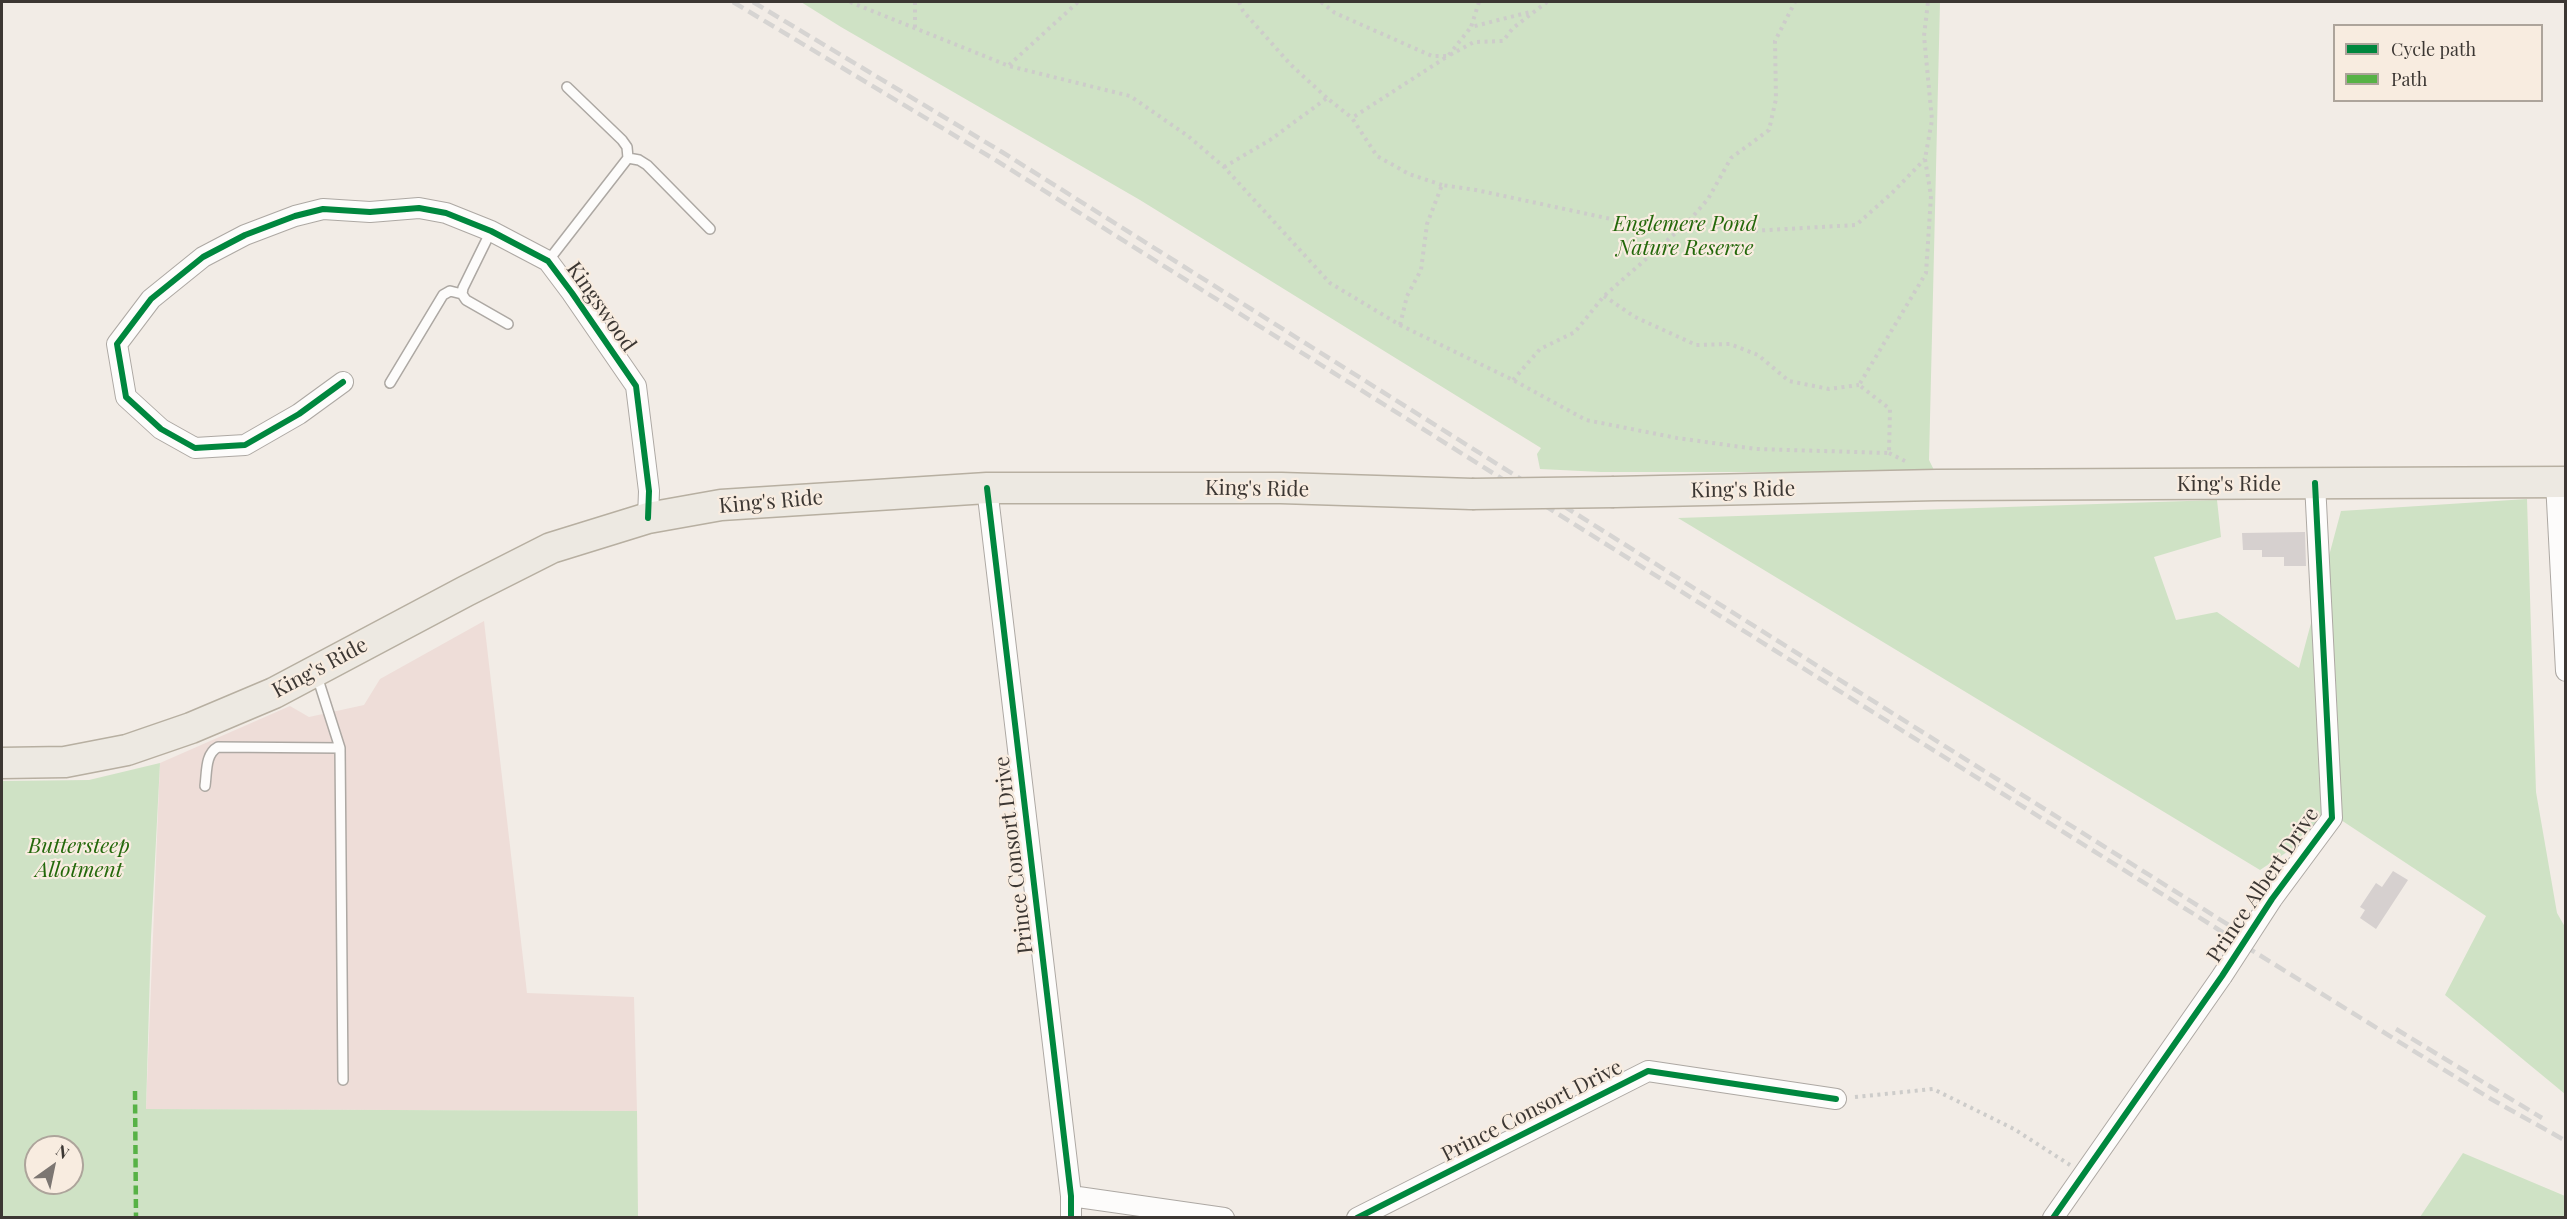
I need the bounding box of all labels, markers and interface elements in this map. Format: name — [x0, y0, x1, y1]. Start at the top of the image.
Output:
legend — [2333, 24, 2543, 102]
text: Cycle path — [2391, 37, 2476, 61]
text: Path — [2391, 67, 2427, 91]
park label: Englemere Pond Nature Reserve — [1613, 211, 1757, 261]
street label: Kingswood — [561, 257, 641, 357]
street label: King's Ride — [2177, 471, 2281, 497]
street label: King's Ride — [1205, 475, 1309, 503]
street label: King's Ride — [1691, 476, 1795, 504]
street label: King's Ride — [718, 485, 824, 519]
street label: King's Ride — [268, 632, 372, 704]
street label: Prince Consort Drive — [989, 755, 1039, 955]
street label: Prince Albert Drive — [2202, 803, 2324, 967]
park label: Buttersteep Allotment — [28, 833, 130, 883]
street label: Prince Consort Drive — [1438, 1055, 1626, 1167]
north arrow — [24, 1135, 84, 1195]
text: N — [52, 1139, 74, 1163]

